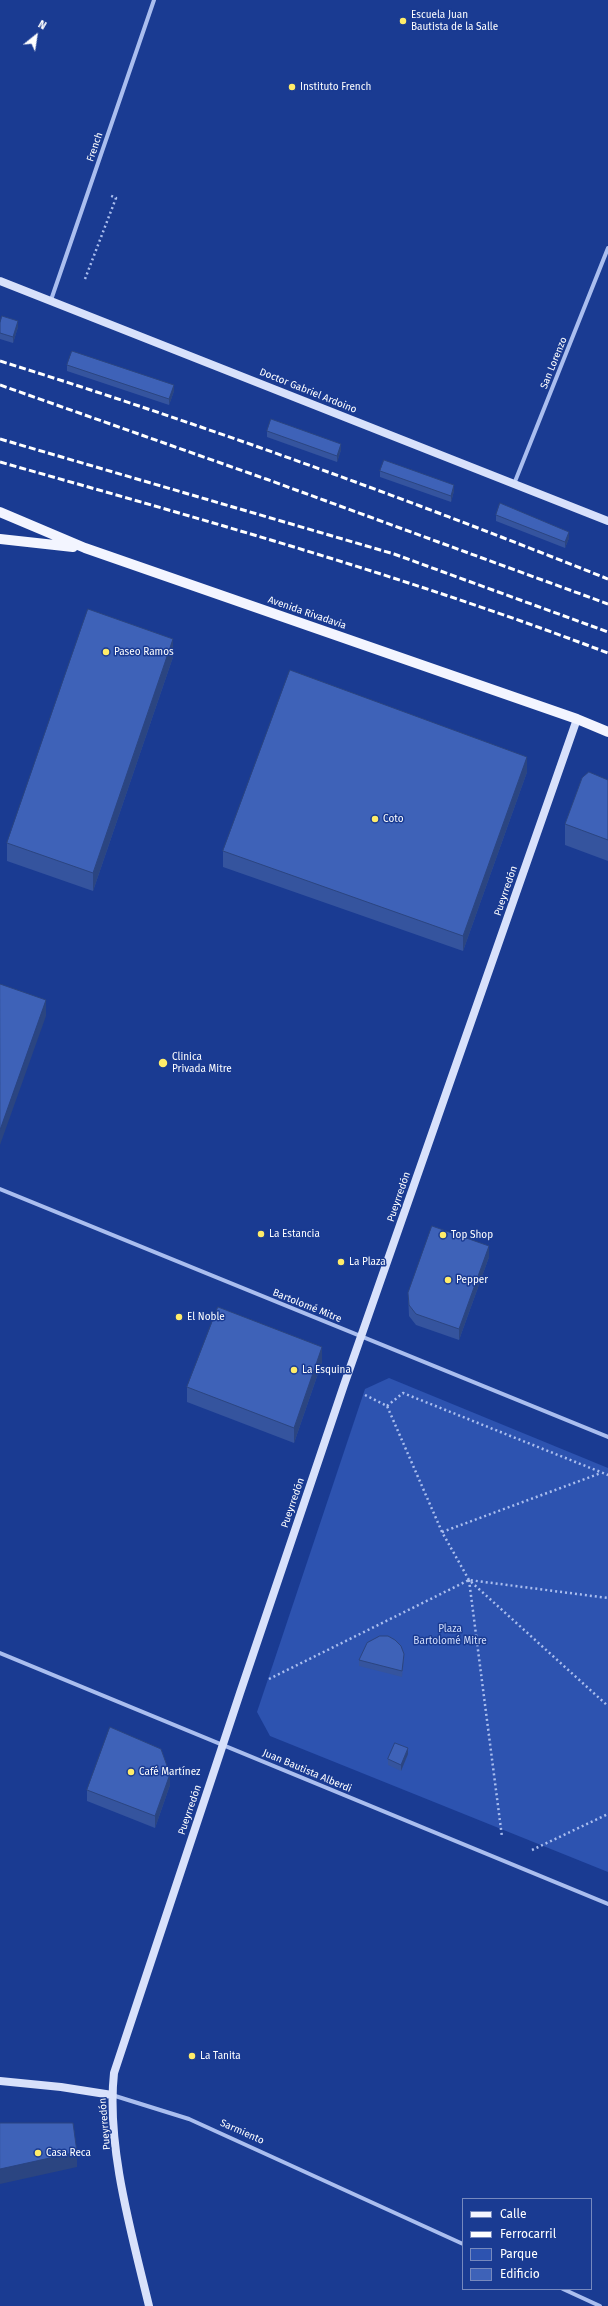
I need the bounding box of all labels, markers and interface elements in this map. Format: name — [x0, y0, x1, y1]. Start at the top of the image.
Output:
place label: Escuela Juan Bautista de la Salle — [411, 9, 498, 32]
north arrow — [16, 16, 56, 56]
marker: Escuela Juan Bautista de la Salle — [398, 16, 408, 26]
text: N — [36, 18, 49, 33]
place label: Instituto French — [300, 81, 371, 93]
marker: Instituto French — [287, 82, 297, 92]
street label: French — [84, 131, 106, 163]
street label: San Lorenzo — [538, 335, 570, 391]
street label: Doctor Gabriel Ardoino — [258, 366, 358, 416]
street label: Avenida Rivadavia — [266, 594, 348, 632]
place label: Paseo Ramos — [114, 646, 174, 658]
marker: Paseo Ramos — [101, 647, 111, 657]
place label: Coto — [383, 813, 404, 825]
marker: Coto — [370, 814, 380, 824]
street label: Pueyrredón — [492, 864, 520, 918]
place label: Clinica Privada Mitre — [172, 1051, 232, 1074]
marker: Clinica Privada Mitre — [157, 1057, 169, 1069]
street label: Pueyrredón — [385, 1170, 413, 1224]
place label: La Estancia — [269, 1228, 320, 1240]
marker: La Estancia — [256, 1229, 266, 1239]
place label: Top Shop — [451, 1229, 493, 1241]
marker: Top Shop — [438, 1230, 448, 1240]
place label: La Plaza — [349, 1256, 386, 1268]
marker: La Plaza — [336, 1257, 346, 1267]
place label: Pepper — [456, 1274, 488, 1286]
marker: Pepper — [443, 1275, 453, 1285]
street label: Bartolomé Mitre — [271, 1287, 343, 1325]
place label: El Noble — [187, 1311, 225, 1323]
marker: El Noble — [174, 1312, 184, 1322]
place label: La Esquina — [302, 1364, 351, 1376]
marker: La Esquina — [289, 1365, 299, 1375]
street label: Pueyrredón — [279, 1476, 307, 1530]
park label: Plaza Bartolomé Mitre — [413, 1623, 487, 1646]
street label: Juan Bautista Alberdi — [261, 1747, 353, 1795]
place label: Café Martínez — [139, 1766, 200, 1778]
marker: Café Martínez — [126, 1767, 136, 1777]
street label: Pueyrredón — [176, 1783, 204, 1837]
place label: La Tanita — [200, 2050, 241, 2062]
marker: La Tanita — [187, 2051, 197, 2061]
street label: Pueyrredón — [97, 2097, 113, 2151]
street label: Sarmiento — [218, 2117, 266, 2147]
place label: Casa Reca — [46, 2147, 91, 2159]
marker: Casa Reca — [33, 2148, 43, 2158]
legend — [462, 2198, 592, 2290]
text: Calle — [500, 2207, 527, 2221]
text: Ferrocarril — [500, 2227, 556, 2241]
text: Parque — [500, 2247, 538, 2261]
text: Edificio — [500, 2267, 540, 2281]

